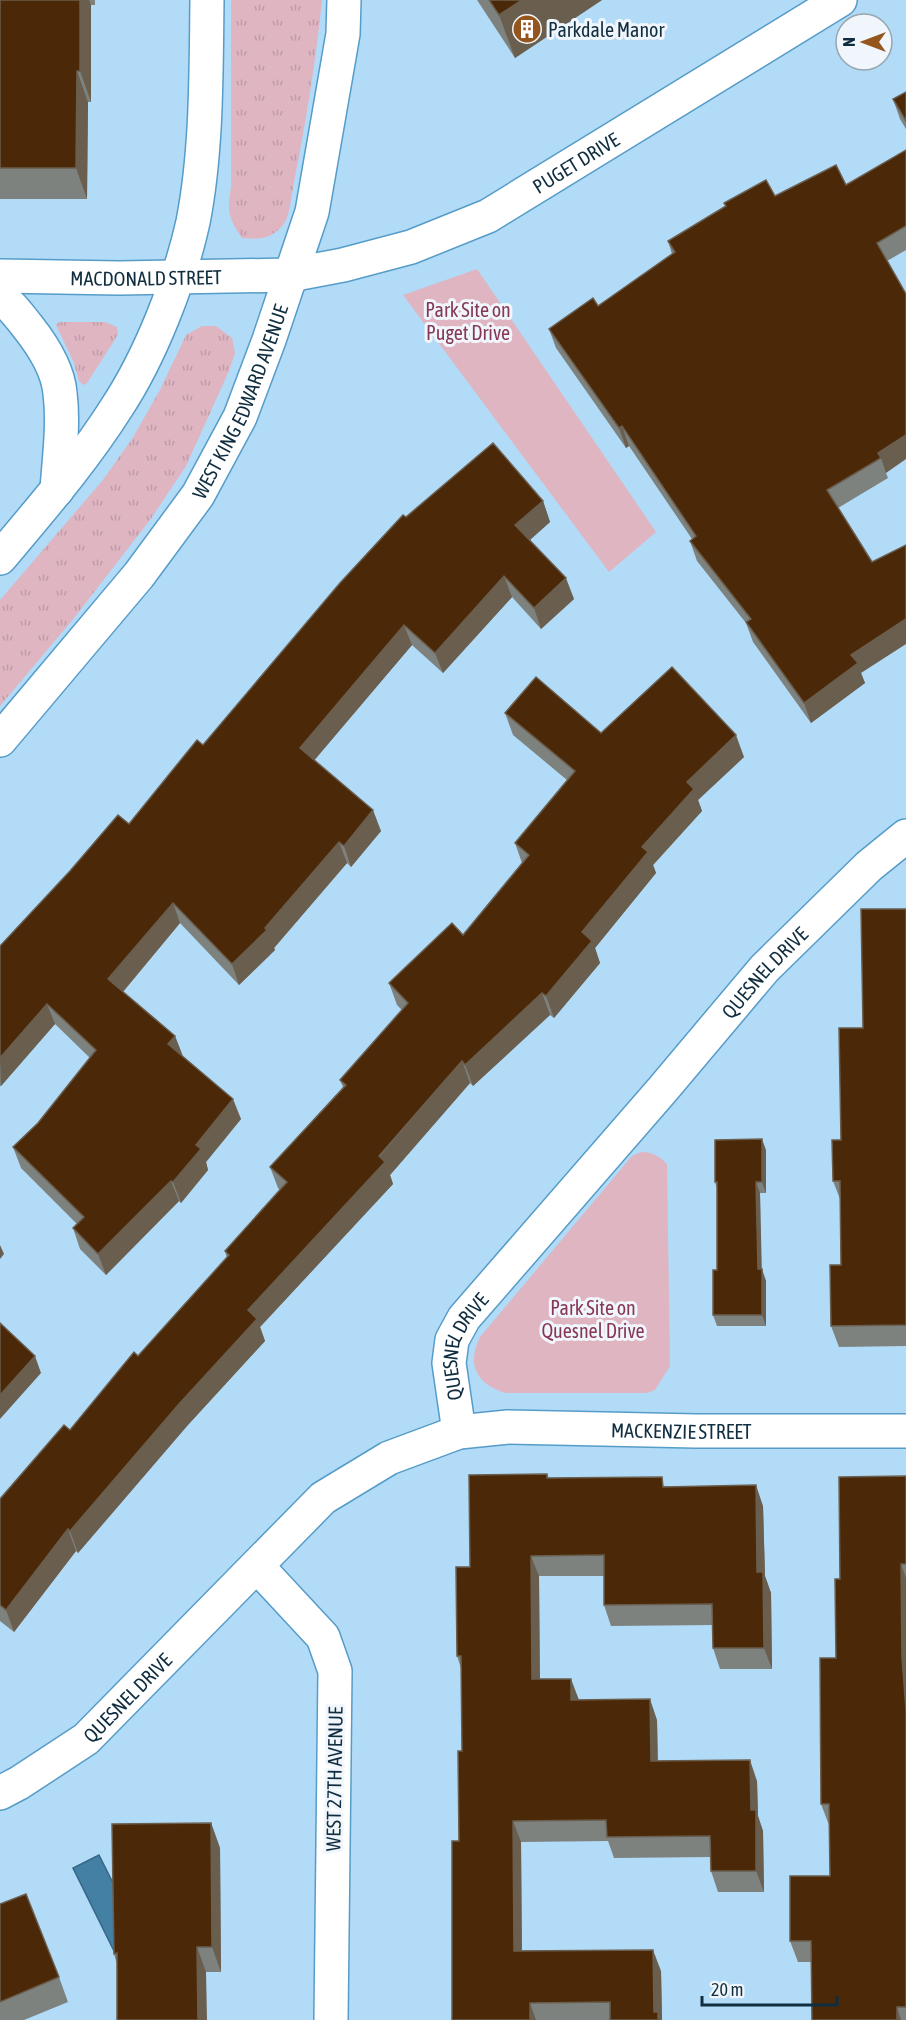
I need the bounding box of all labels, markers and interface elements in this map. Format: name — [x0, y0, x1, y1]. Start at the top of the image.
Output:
north arrow — [834, 12, 894, 72]
building icon: Parkdale Manor — [511, 13, 543, 45]
place label: Parkdale Manor — [548, 18, 665, 41]
text: N — [840, 37, 858, 47]
street label: PUGET DRIVE — [528, 127, 623, 197]
street label: MACDONALD STREET — [70, 265, 222, 290]
park label: Park Site on Puget Drive — [425, 298, 511, 344]
street label: WEST KING EDWARD AVENUE — [187, 301, 292, 503]
street label: QUESNEL DRIVE — [716, 921, 812, 1022]
street label: QUESNEL DRIVE — [437, 1287, 493, 1402]
park label: Park Site on Quesnel Drive — [541, 1296, 645, 1342]
street label: MACKENZIE STREET — [611, 1418, 752, 1443]
street label: QUESNEL DRIVE — [78, 1648, 176, 1747]
street label: WEST 27TH AVENUE — [321, 1706, 347, 1852]
scale bar — [702, 1969, 837, 2007]
text: 20 m — [711, 1979, 743, 2000]

